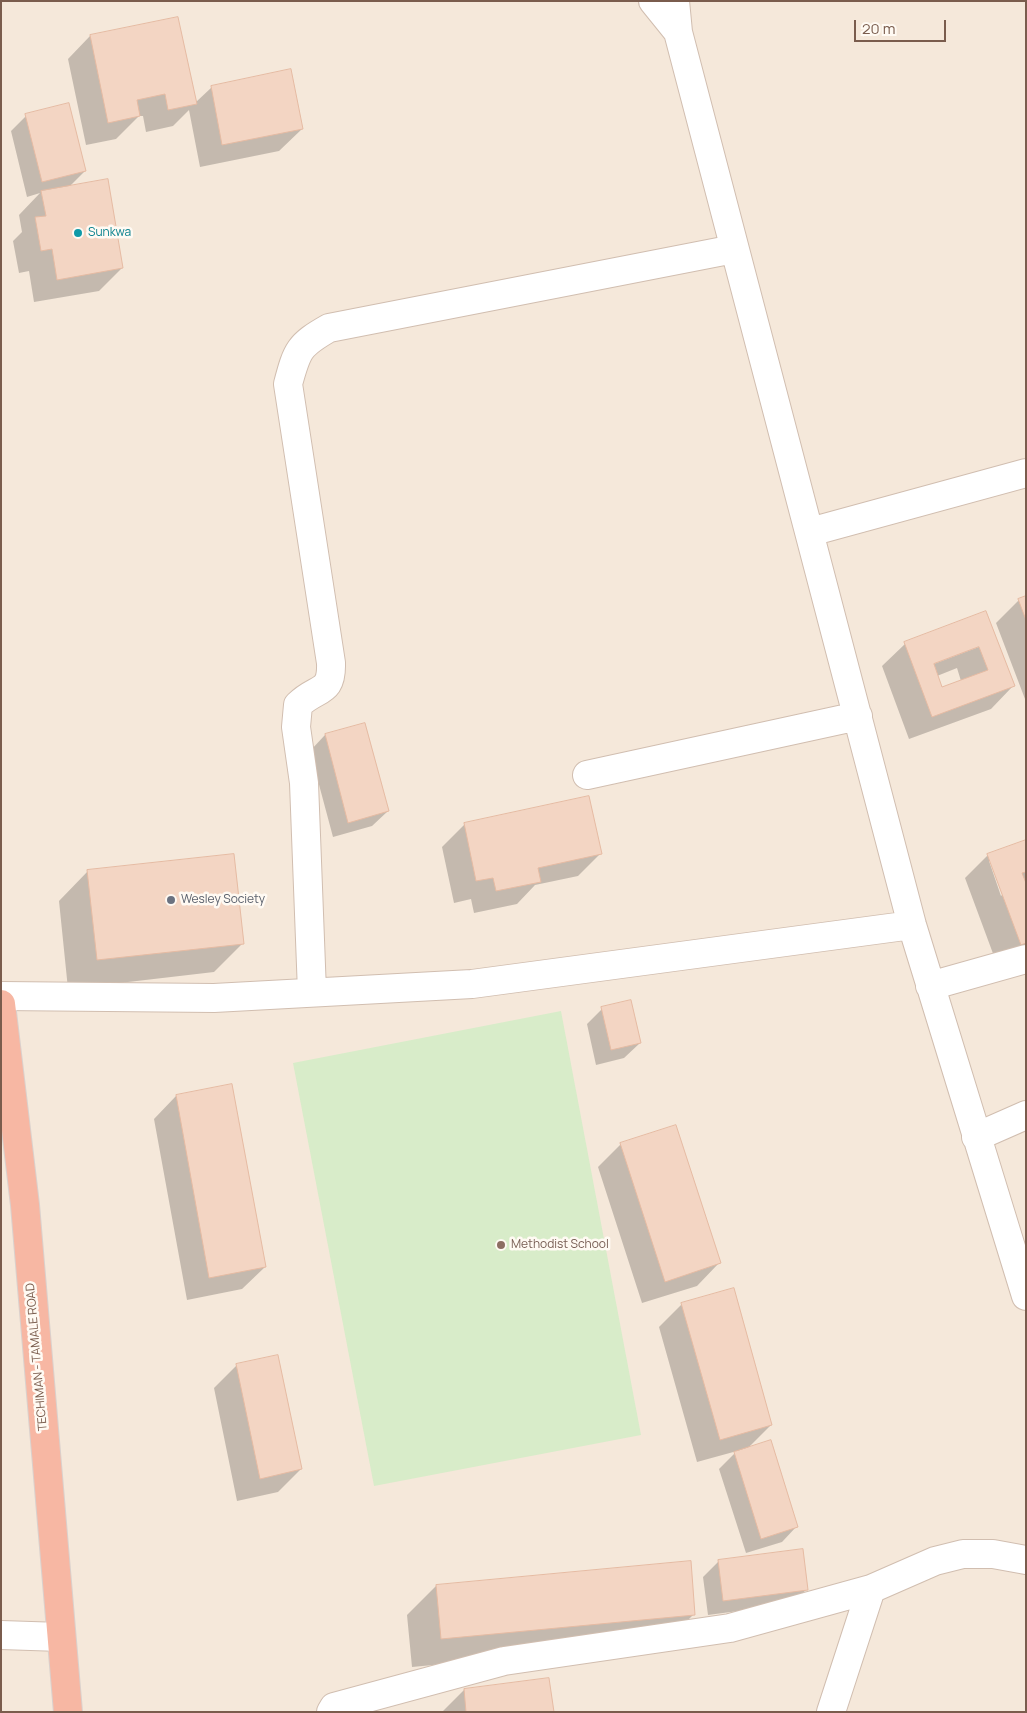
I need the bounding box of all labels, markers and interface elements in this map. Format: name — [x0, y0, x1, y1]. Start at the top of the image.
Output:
scale bar — [857, 10, 950, 42]
text: 20 m — [862, 18, 895, 39]
place label: Sunkwa — [88, 226, 131, 240]
marker: Sunkwa — [72, 227, 84, 239]
place label: Wesley Society — [181, 893, 265, 907]
marker: Wesley Society — [165, 894, 177, 906]
place label: Methodist School — [511, 1238, 609, 1252]
marker: Methodist School — [495, 1239, 507, 1251]
street label: TECHIMAN - TAMALE ROAD — [23, 1283, 51, 1431]

